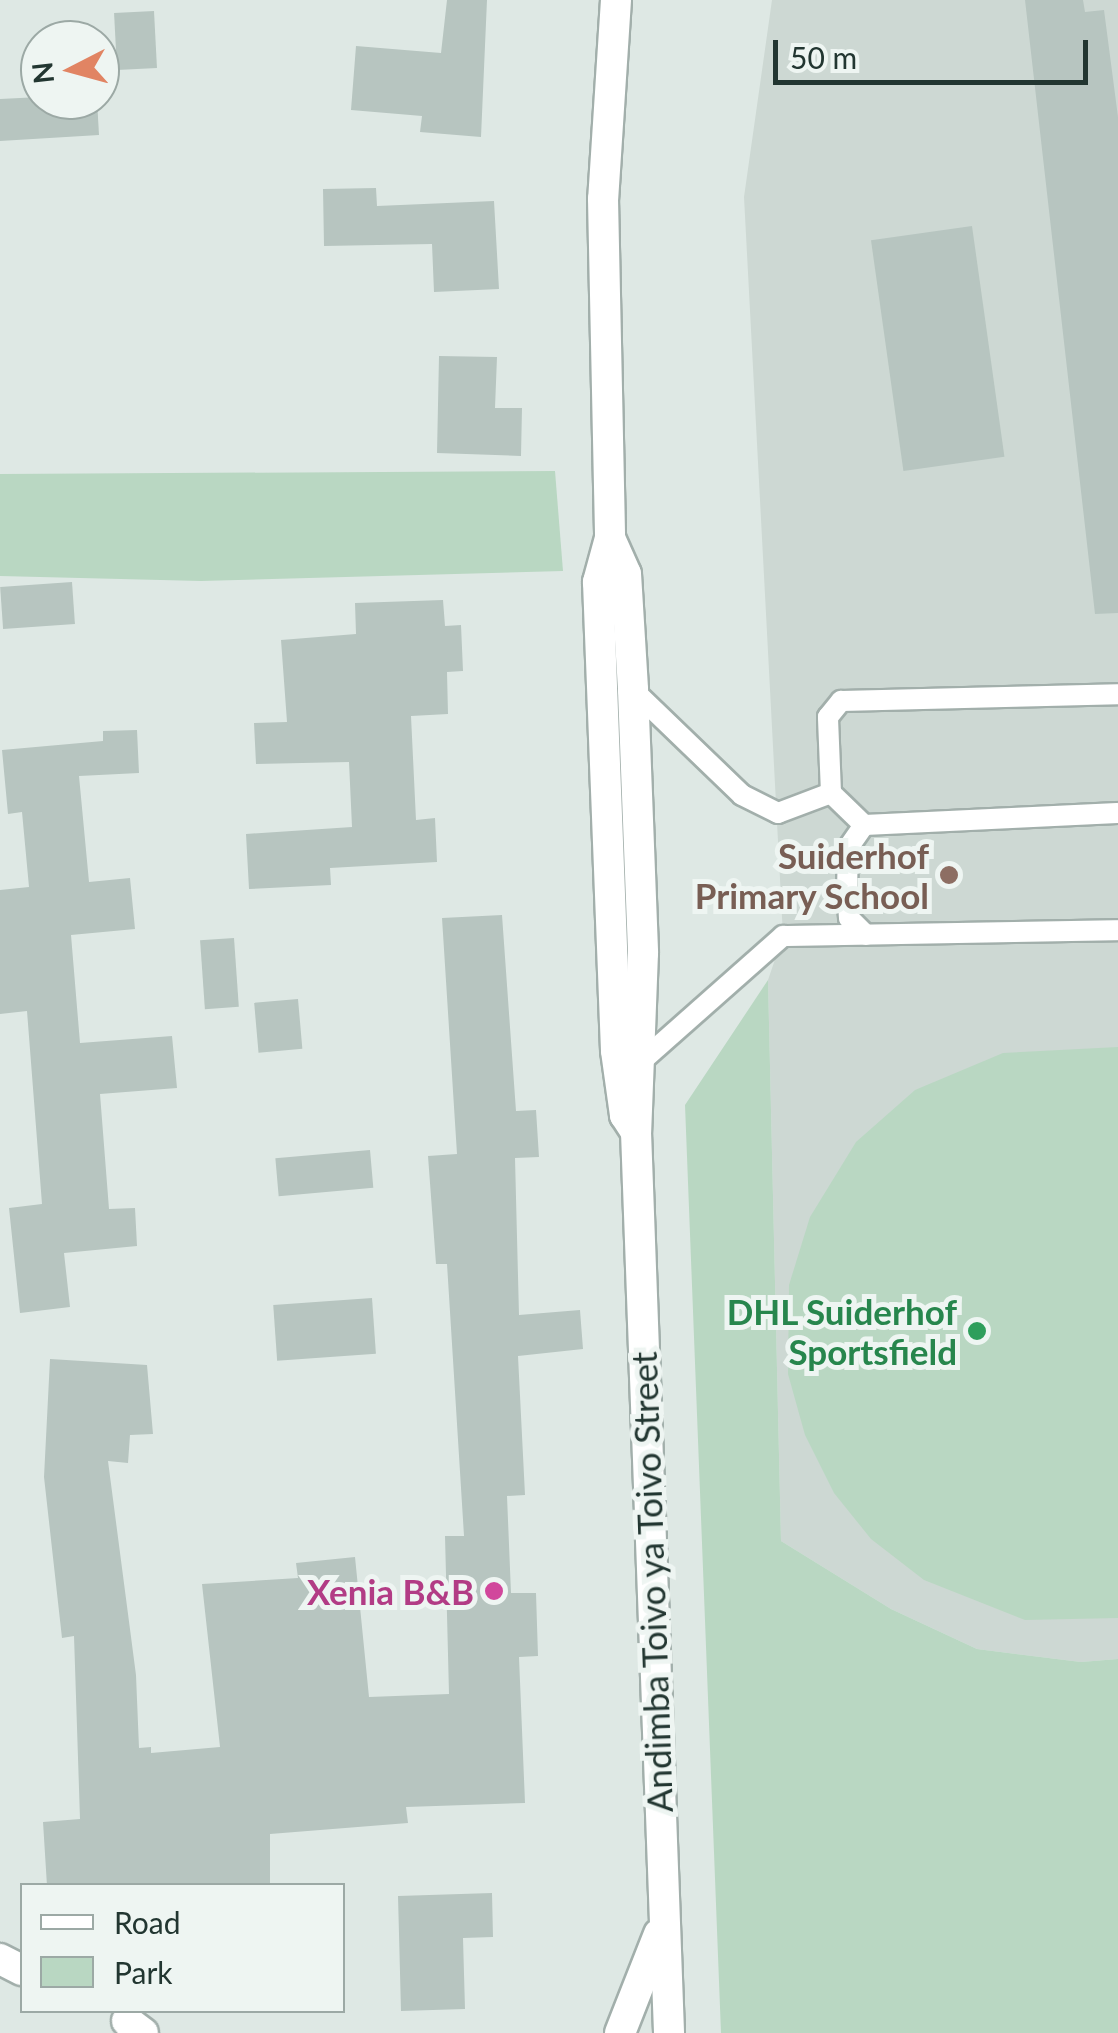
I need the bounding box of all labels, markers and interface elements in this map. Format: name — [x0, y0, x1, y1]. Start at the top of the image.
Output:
north arrow — [20, 20, 120, 120]
scale bar — [778, 20, 1093, 82]
text: 50 m — [790, 39, 857, 75]
text: N — [24, 60, 60, 85]
place label: Suiderhof Primary School — [694, 834, 929, 916]
marker: Suiderhof Primary School — [938, 864, 960, 886]
place label: DHL Suiderhof Sportsfield — [726, 1290, 957, 1372]
marker: DHL Suiderhof Sportsfield — [966, 1320, 988, 1342]
street label: Andimba Toivo ya Toivo Street — [622, 1349, 680, 1815]
place label: Xenia B&B — [307, 1570, 474, 1612]
marker: Xenia B&B — [483, 1580, 505, 1602]
legend — [20, 1883, 345, 2013]
text: Road — [114, 1904, 181, 1940]
text: Park — [114, 1954, 173, 1990]

